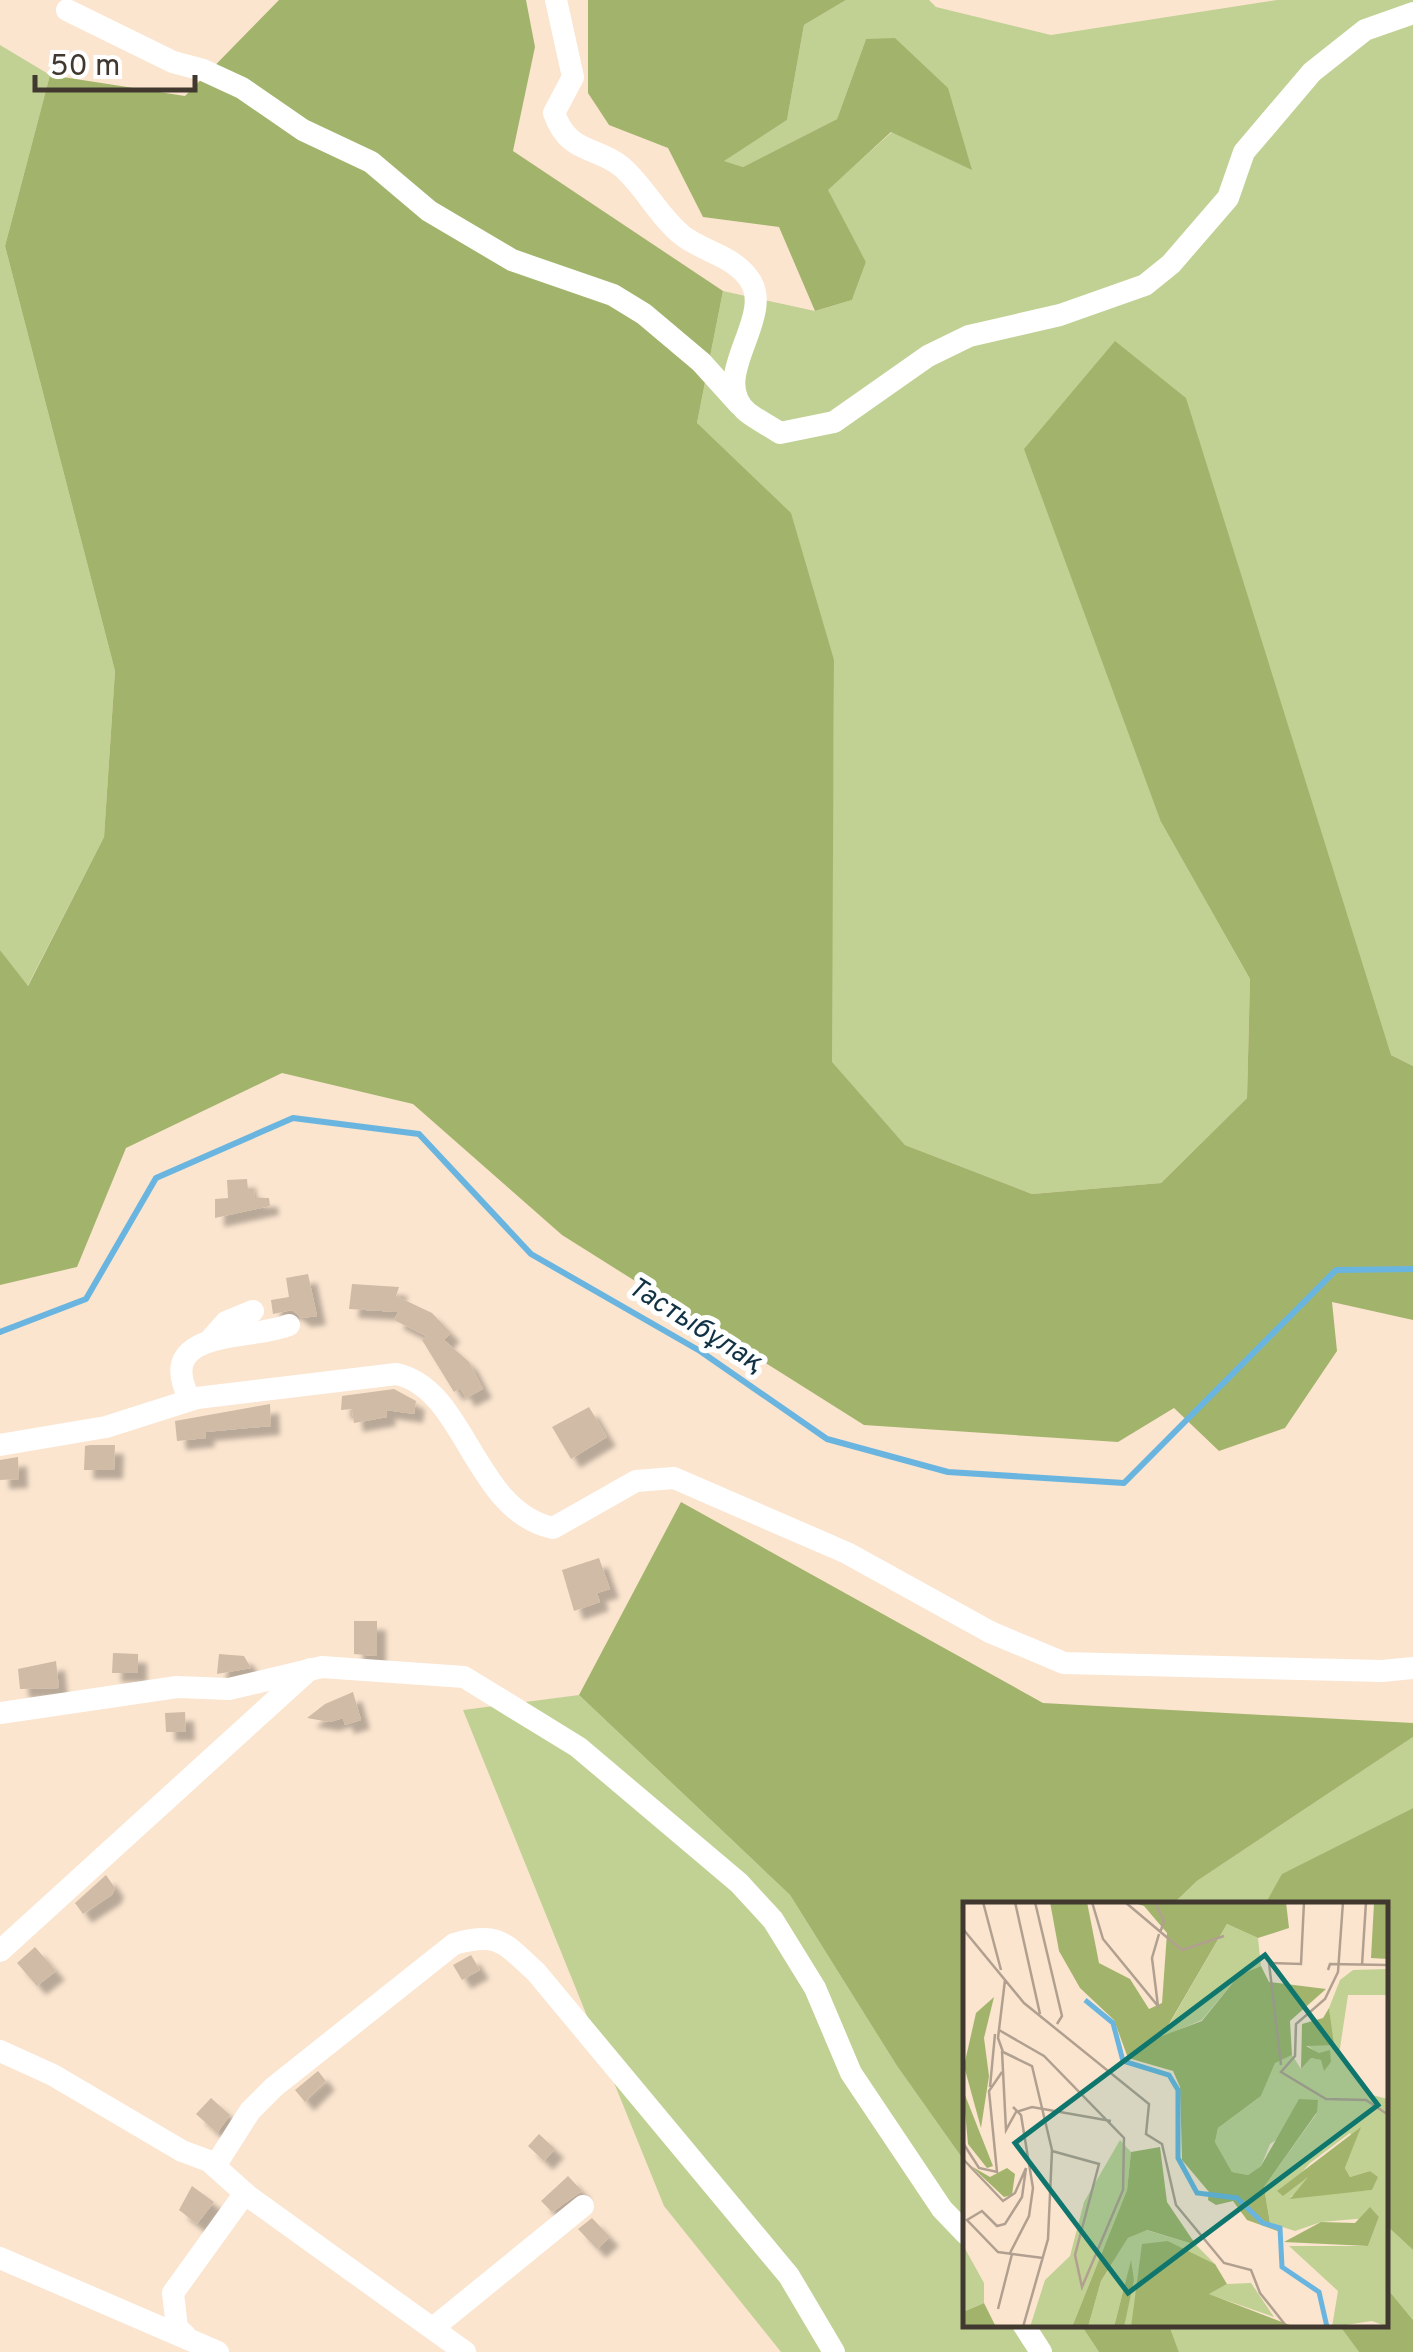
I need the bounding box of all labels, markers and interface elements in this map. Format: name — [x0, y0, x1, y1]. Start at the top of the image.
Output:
scale bar — [35, 30, 195, 92]
text: 50 m — [50, 49, 120, 86]
water label: Тастыбұлақ — [620, 1270, 770, 1382]
inset map — [963, 1902, 1388, 2327]

